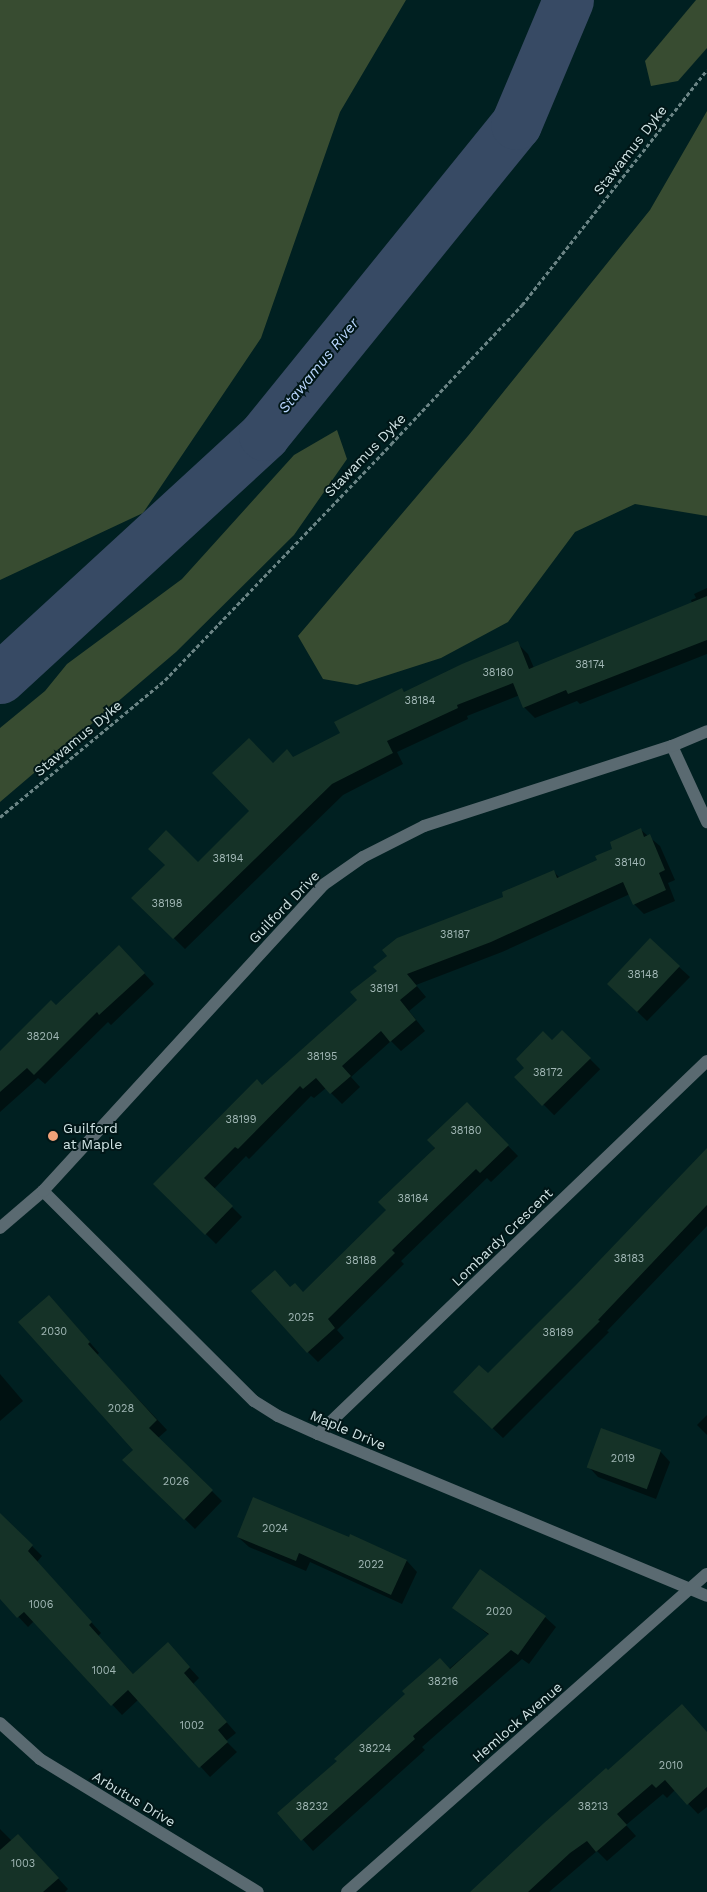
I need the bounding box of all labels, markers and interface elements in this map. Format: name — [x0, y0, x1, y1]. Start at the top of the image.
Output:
street label: Stawamus Dyke — [590, 102, 670, 198]
water label: Stawamus River — [275, 315, 363, 417]
street label: Stawamus Dyke — [321, 410, 409, 500]
house number: 38174 — [575, 658, 605, 672]
house number: 38180 — [482, 666, 514, 680]
house number: 38184 — [405, 694, 435, 708]
street label: Stawamus Dyke — [31, 696, 125, 780]
house number: 38194 — [213, 852, 243, 866]
house number: 38140 — [614, 856, 646, 870]
street label: Guilford Drive — [245, 867, 323, 947]
house number: 38198 — [151, 897, 183, 911]
house number: 38187 — [440, 928, 470, 942]
house number: 38148 — [628, 968, 658, 982]
house number: 38191 — [370, 982, 398, 996]
house number: 38204 — [26, 1030, 60, 1044]
house number: 38195 — [307, 1050, 337, 1064]
house number: 38172 — [533, 1066, 563, 1080]
house number: 38199 — [225, 1113, 257, 1127]
place label: Guilford at Maple — [63, 1120, 122, 1152]
house number: 38180 — [450, 1124, 482, 1138]
marker: Guilford at Maple — [47, 1130, 59, 1142]
street label: Lombardy Crescent — [448, 1184, 556, 1290]
house number: 38184 — [398, 1192, 428, 1206]
house number: 38183 — [614, 1252, 644, 1266]
house number: 38188 — [345, 1254, 377, 1268]
house number: 2025 — [288, 1311, 314, 1325]
house number: 2030 — [41, 1325, 67, 1339]
house number: 38189 — [542, 1326, 574, 1340]
house number: 2028 — [108, 1402, 134, 1416]
street label: Maple Drive — [308, 1407, 388, 1453]
house number: 2019 — [611, 1452, 635, 1466]
house number: 2026 — [163, 1475, 189, 1489]
house number: 2024 — [262, 1522, 288, 1536]
house number: 2022 — [358, 1558, 384, 1572]
house number: 1006 — [29, 1598, 53, 1612]
house number: 2020 — [486, 1605, 512, 1619]
house number: 1004 — [92, 1664, 116, 1678]
house number: 38216 — [428, 1675, 458, 1689]
street label: Hemlock Avenue — [468, 1678, 566, 1766]
house number: 1002 — [180, 1719, 204, 1733]
house number: 38224 — [359, 1742, 391, 1756]
house number: 2010 — [659, 1759, 683, 1773]
street label: Arbutus Drive — [89, 1768, 179, 1830]
house number: 38232 — [296, 1800, 328, 1814]
house number: 38213 — [578, 1800, 608, 1814]
house number: 1003 — [11, 1857, 35, 1871]

